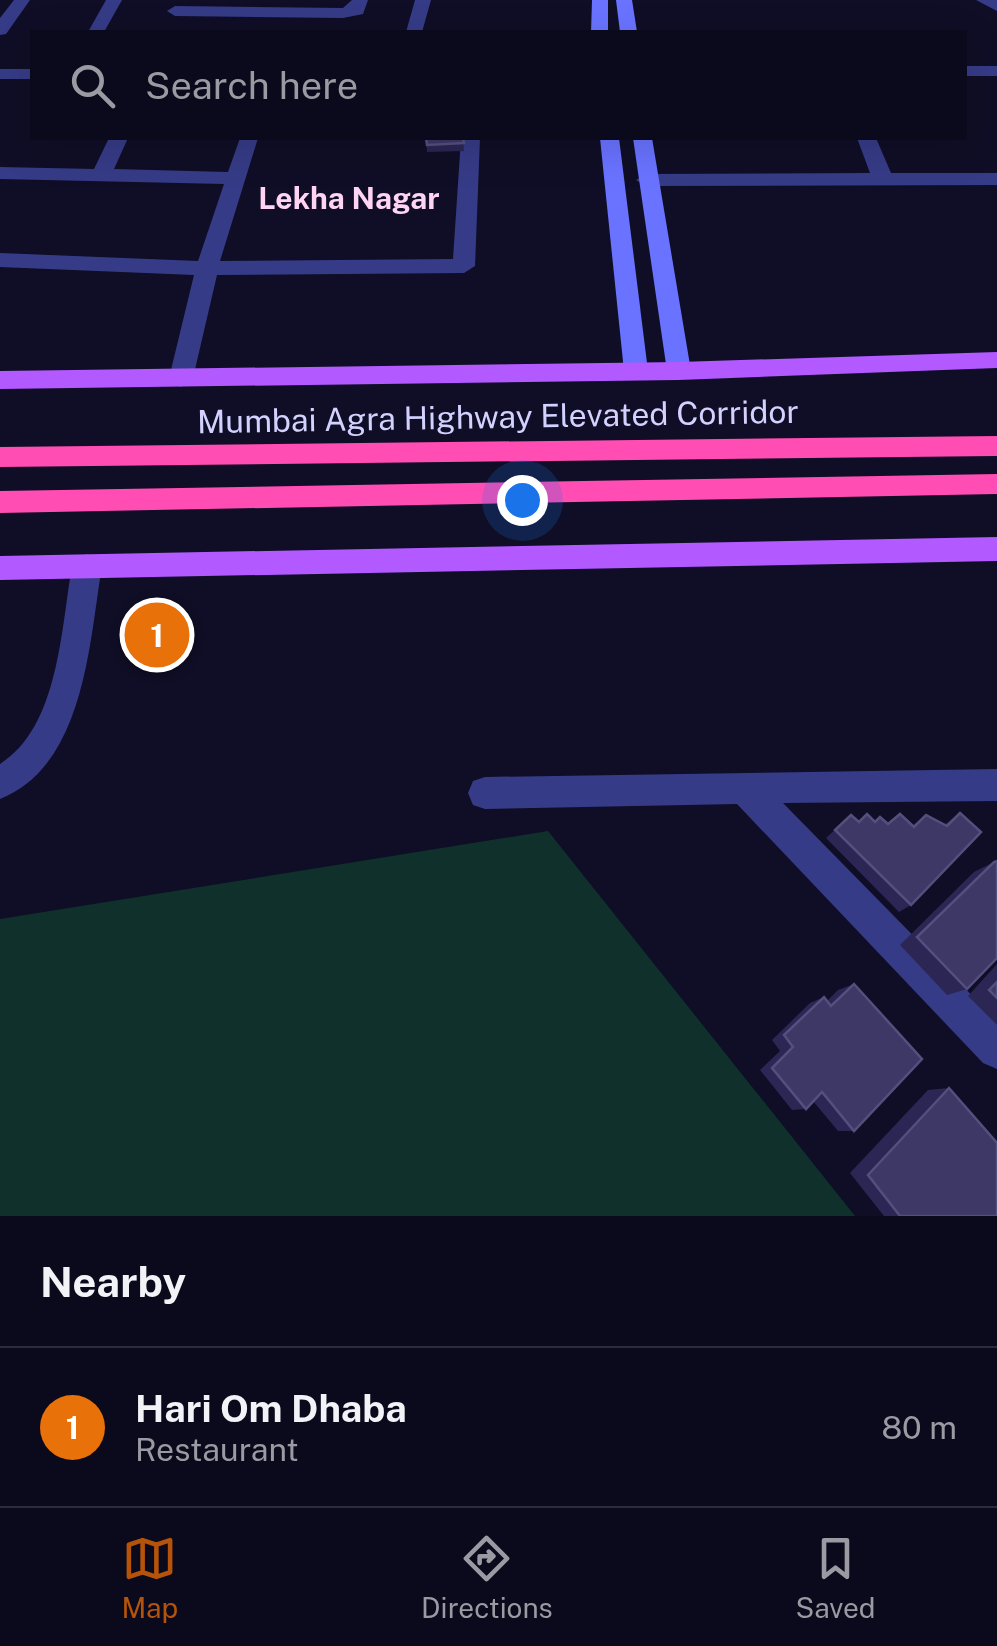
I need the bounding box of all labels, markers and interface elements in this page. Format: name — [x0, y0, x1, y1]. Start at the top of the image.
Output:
search box — [30, 30, 967, 140]
icon: search — [65, 58, 120, 113]
text: Search here — [145, 63, 358, 108]
district label: Lekha Nagar — [258, 180, 440, 216]
street label: Mumbai Agra Highway Elevated Corridor — [197, 393, 799, 440]
your location — [497, 475, 548, 526]
pin: 1 — [124, 598, 190, 672]
text: Nearby — [40, 1257, 186, 1306]
text: Hari Om Dhaba — [135, 1386, 407, 1431]
text: 1 — [66, 1409, 79, 1446]
text: 80 m — [881, 1409, 957, 1446]
text: Restaurant — [135, 1431, 299, 1468]
tab: Map — [121, 1531, 178, 1624]
tab: Directions — [421, 1531, 553, 1624]
tab: Saved — [795, 1531, 876, 1624]

